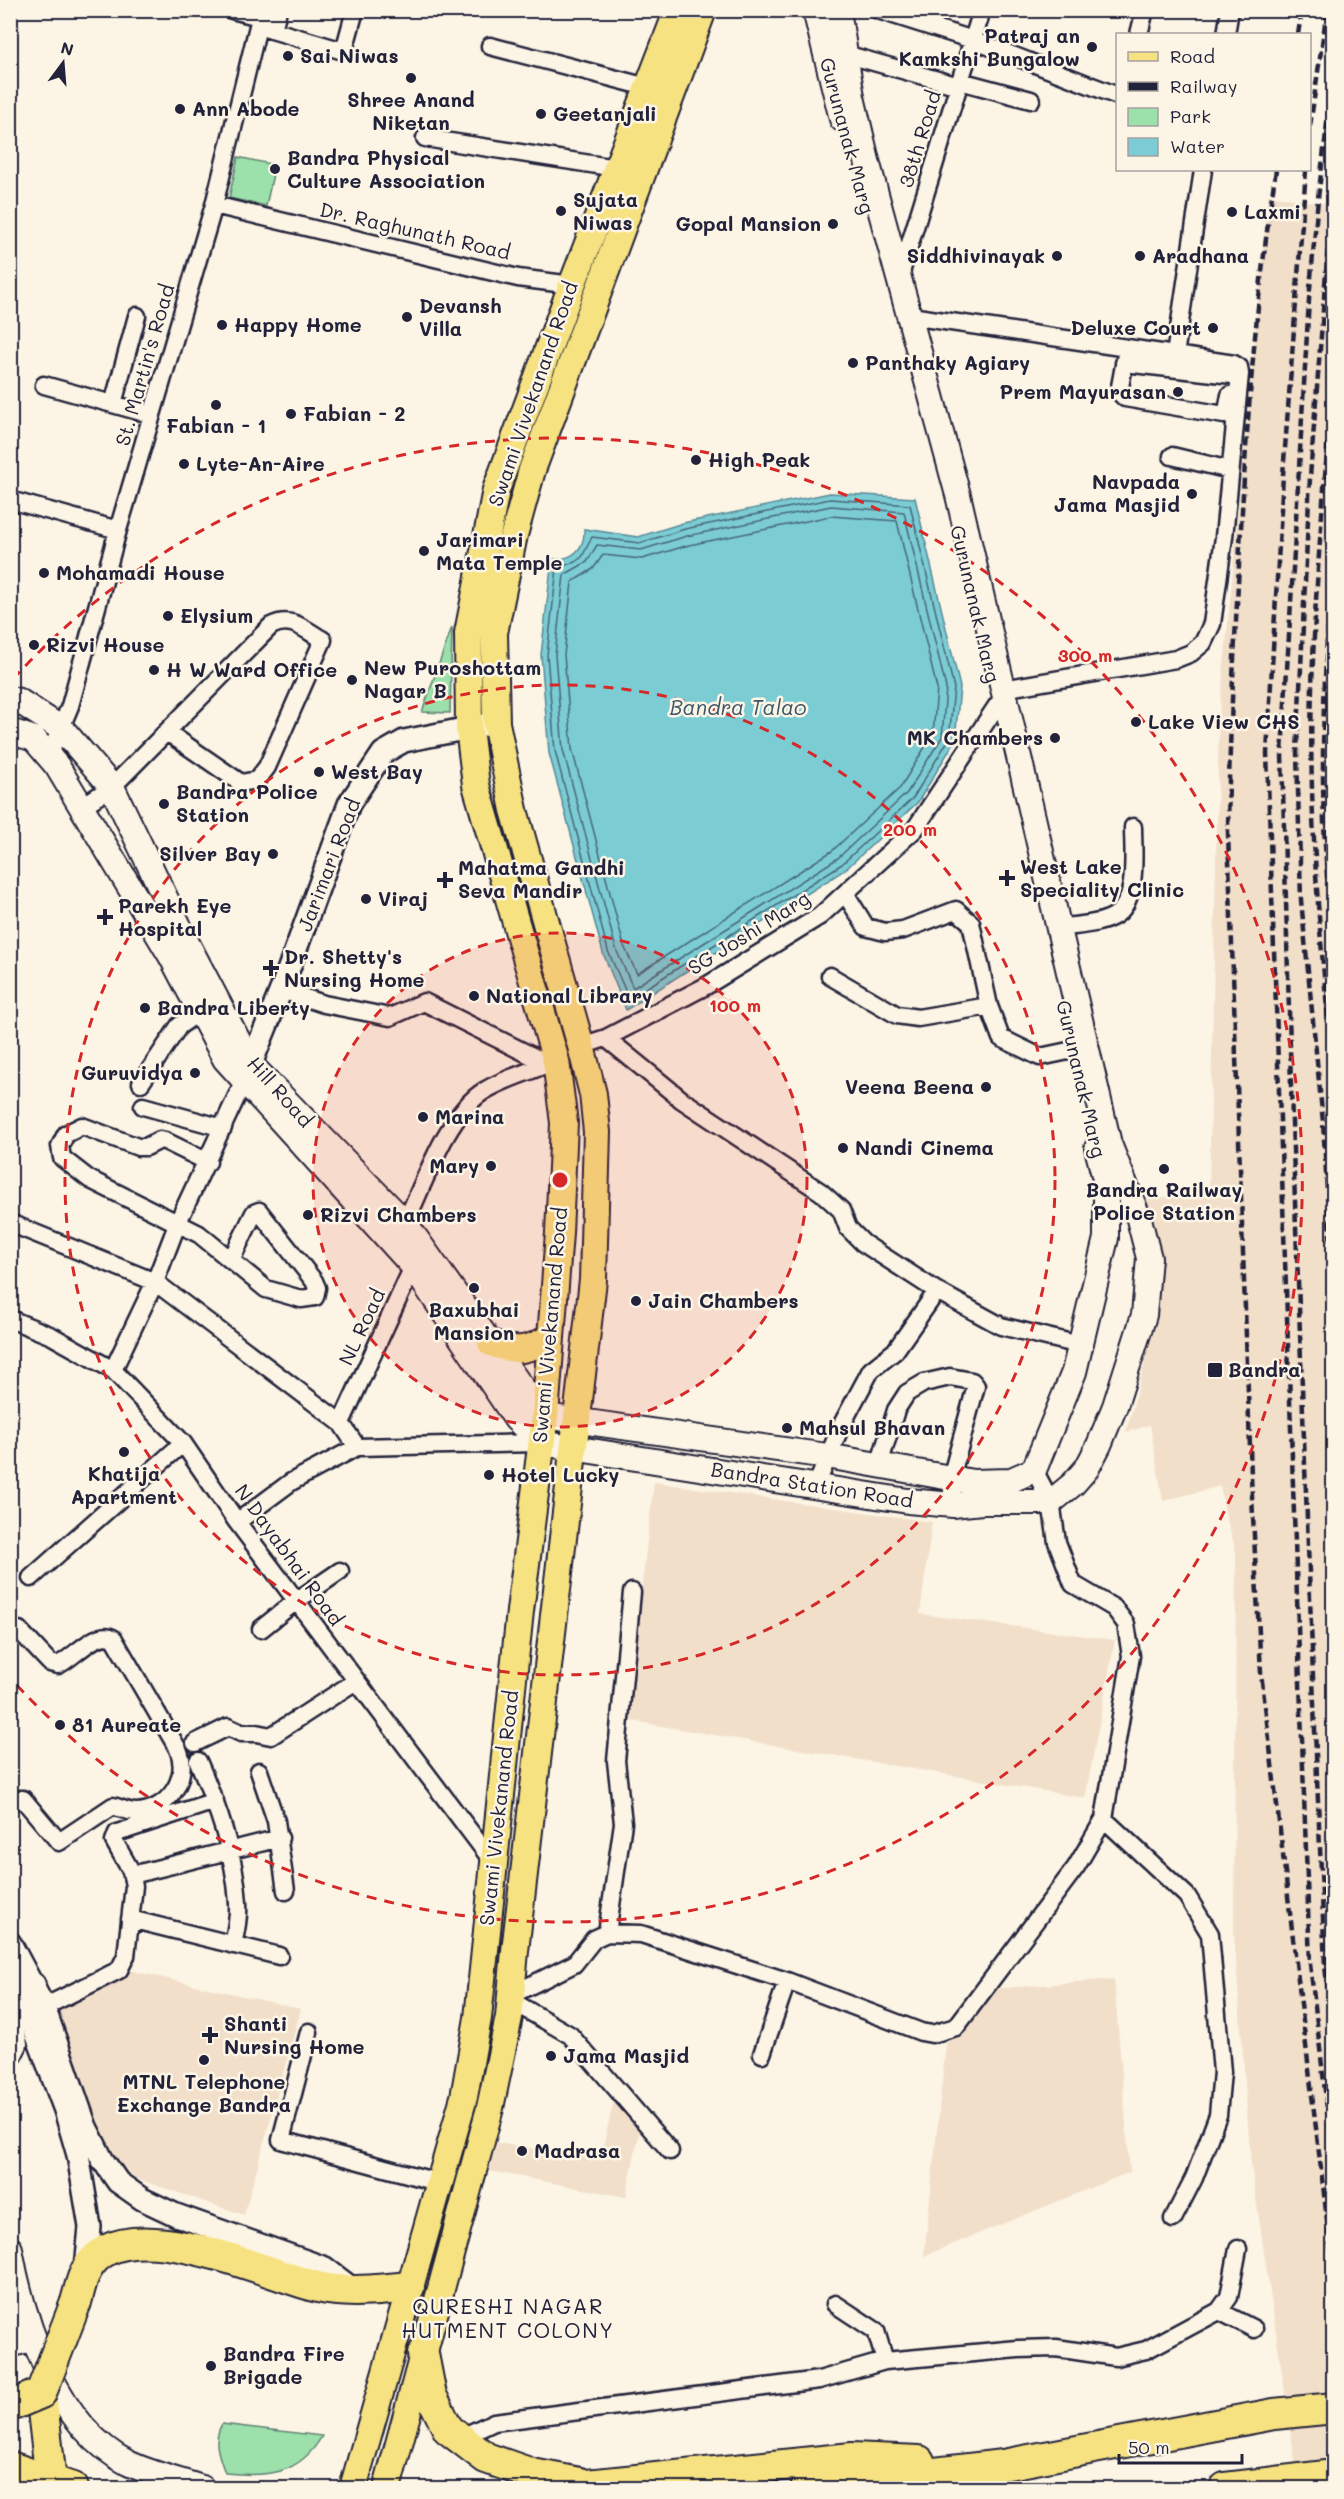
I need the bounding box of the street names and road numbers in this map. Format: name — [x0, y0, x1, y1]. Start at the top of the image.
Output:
street label: Gurunanak Marg — [815, 55, 881, 217]
street label: 38th Road — [892, 87, 946, 190]
street label: Dr. Raghunath Road — [317, 195, 513, 265]
street label: Swami Vivekanand Road — [481, 278, 583, 510]
street label: St. Martin's Road — [109, 281, 180, 449]
street label: Gurunanak Marg — [945, 522, 1007, 685]
street label: Jarimari Road — [291, 794, 365, 935]
street label: SG Joshi Marg — [683, 884, 814, 980]
street label: Gurunanak Marg — [1051, 997, 1113, 1160]
street label: Hill Road — [242, 1050, 319, 1132]
street label: Swami Vivekanand Road — [526, 1206, 572, 1444]
street label: NL Road — [332, 1284, 390, 1369]
street label: Bandra Station Road — [709, 1455, 915, 1513]
street label: N Dayabhai Road — [230, 1478, 350, 1630]
street label: Swami Vivekanand Road — [473, 1689, 523, 1927]

